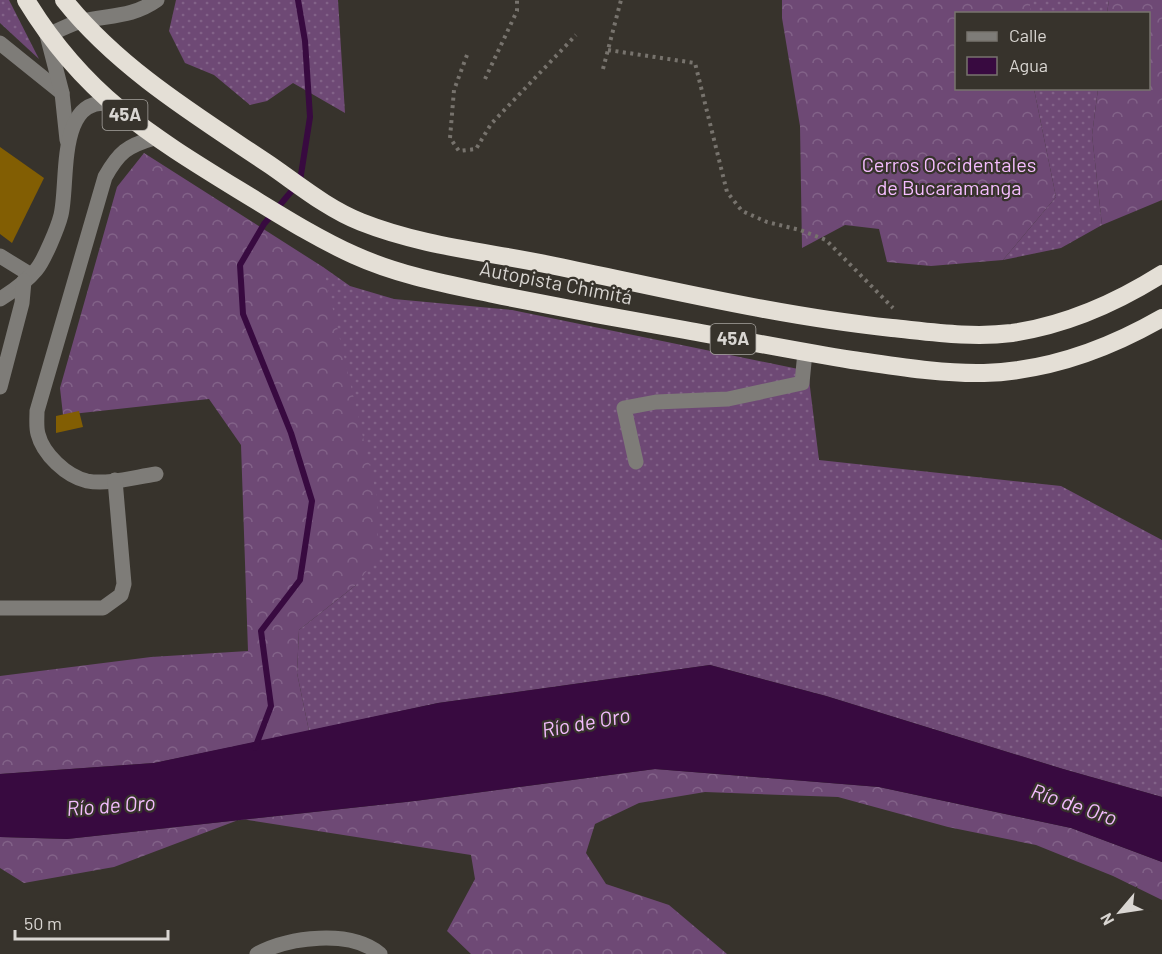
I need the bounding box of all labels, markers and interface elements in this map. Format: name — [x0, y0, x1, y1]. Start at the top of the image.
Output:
legend — [955, 12, 1150, 90]
text: Calle — [1009, 24, 1047, 46]
text: Agua — [1009, 54, 1048, 76]
road number: 45A — [102, 100, 148, 130]
park label: Cerros Occidentales de Bucaramanga — [862, 152, 1036, 199]
street label: Autopista Chimitá — [478, 255, 635, 309]
road number: 45A — [710, 324, 756, 354]
water label: Río de Oro — [540, 701, 632, 742]
water label: Río de Oro — [1028, 777, 1121, 830]
water label: Río de Oro — [66, 789, 156, 820]
north arrow — [1090, 882, 1150, 942]
scale bar — [15, 903, 168, 941]
text: N — [1096, 910, 1117, 929]
text: 50 m — [24, 912, 62, 934]

